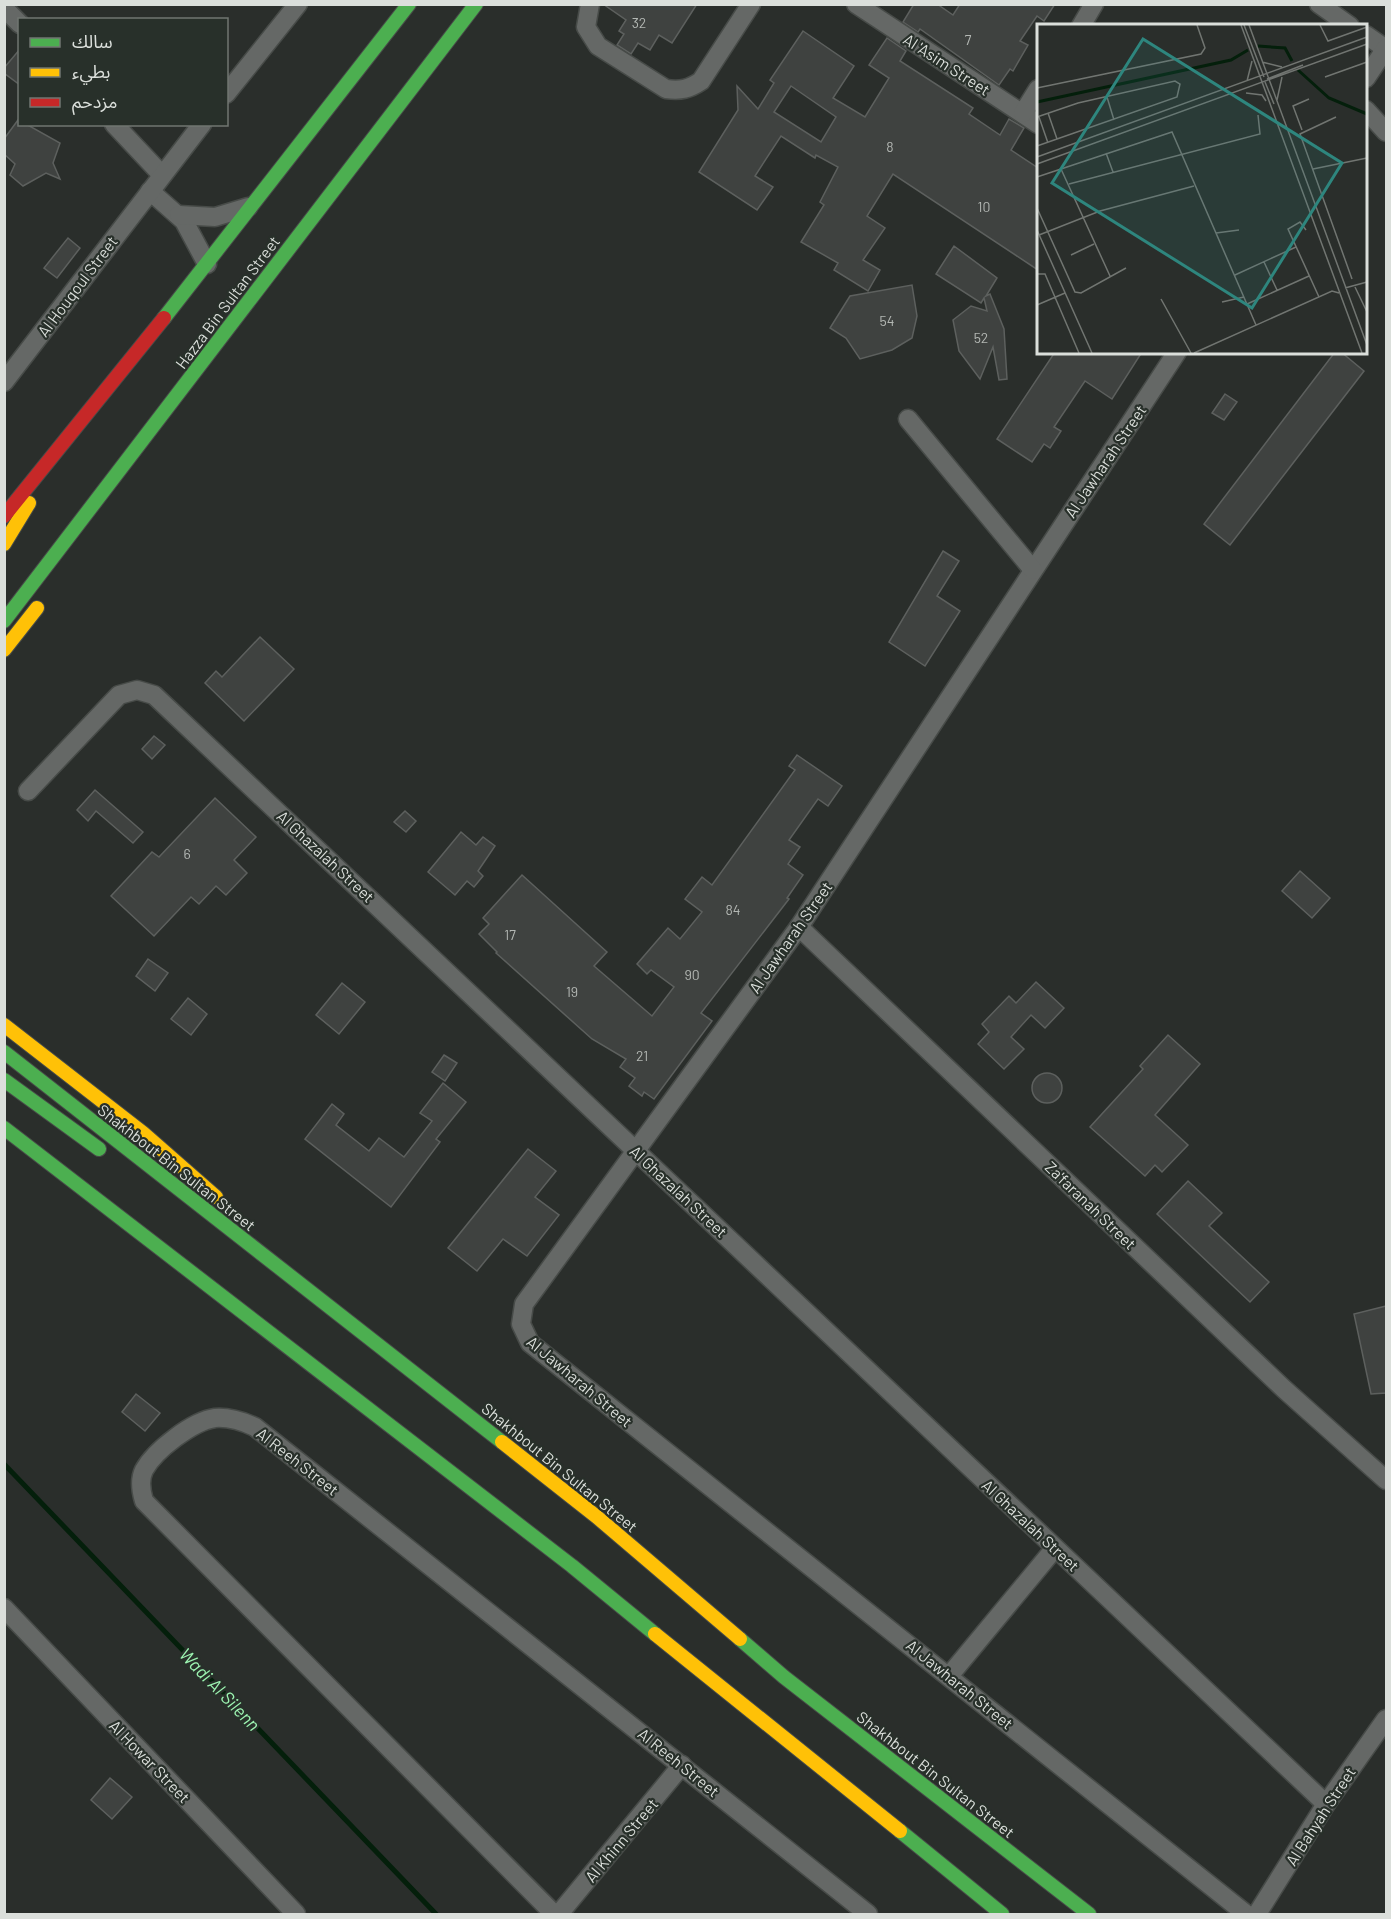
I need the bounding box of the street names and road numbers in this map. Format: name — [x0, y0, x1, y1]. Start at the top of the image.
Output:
street label: Al 'Asim Street — [900, 29, 994, 99]
street label: Al Houqoul Street — [33, 232, 121, 340]
street label: Hazza Bin Sultan Street — [171, 232, 283, 372]
street label: Al Jawharah Street — [1060, 401, 1150, 521]
street label: Al Ghazalah Street — [273, 806, 379, 906]
street label: Al Jawharah Street — [744, 878, 836, 996]
street label: Shakhbout Bin Sultan Street — [94, 1100, 260, 1234]
street label: Al Ghazalah Street — [626, 1141, 732, 1241]
street label: Za'faranah Street — [1042, 1157, 1140, 1253]
street label: Al Jawharah Street — [523, 1331, 637, 1431]
street label: Shakhbout Bin Sultan Street — [478, 1398, 642, 1536]
street label: Al Reeh Street — [253, 1423, 343, 1499]
street label: Al Ghazalah Street — [978, 1475, 1084, 1575]
street label: Al Jawharah Street — [903, 1635, 1017, 1733]
street label: Shakhbout Bin Sultan Street — [853, 1707, 1019, 1841]
street label: Al Howar Street — [106, 1716, 194, 1806]
street label: Al Reeh Street — [635, 1723, 723, 1801]
street label: Al Bahyah Street — [1281, 1763, 1359, 1869]
street label: Al Khinn Street — [581, 1794, 661, 1886]

